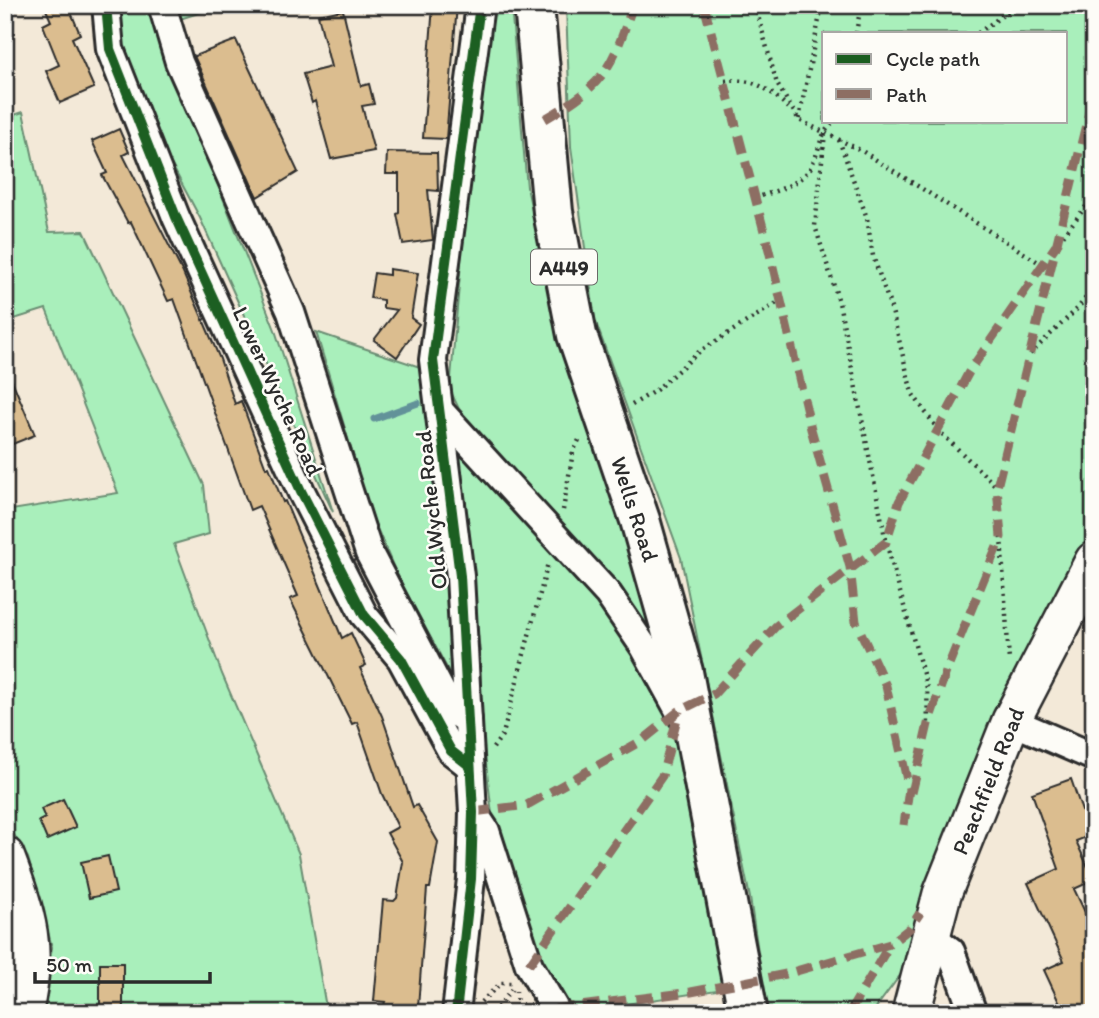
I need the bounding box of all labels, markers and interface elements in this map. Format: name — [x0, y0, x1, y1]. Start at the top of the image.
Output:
legend — [822, 32, 1068, 122]
text: Cycle path — [886, 46, 980, 71]
text: Path — [886, 82, 927, 107]
road number: A449 — [531, 250, 597, 284]
street label: Lower Wyche Road — [227, 302, 330, 480]
street label: Old Wyche Road — [409, 428, 453, 591]
street label: Wells Road — [605, 453, 665, 565]
street label: Peachfield Road — [946, 703, 1030, 859]
scale bar — [35, 941, 210, 985]
text: 50 m — [46, 952, 93, 977]

